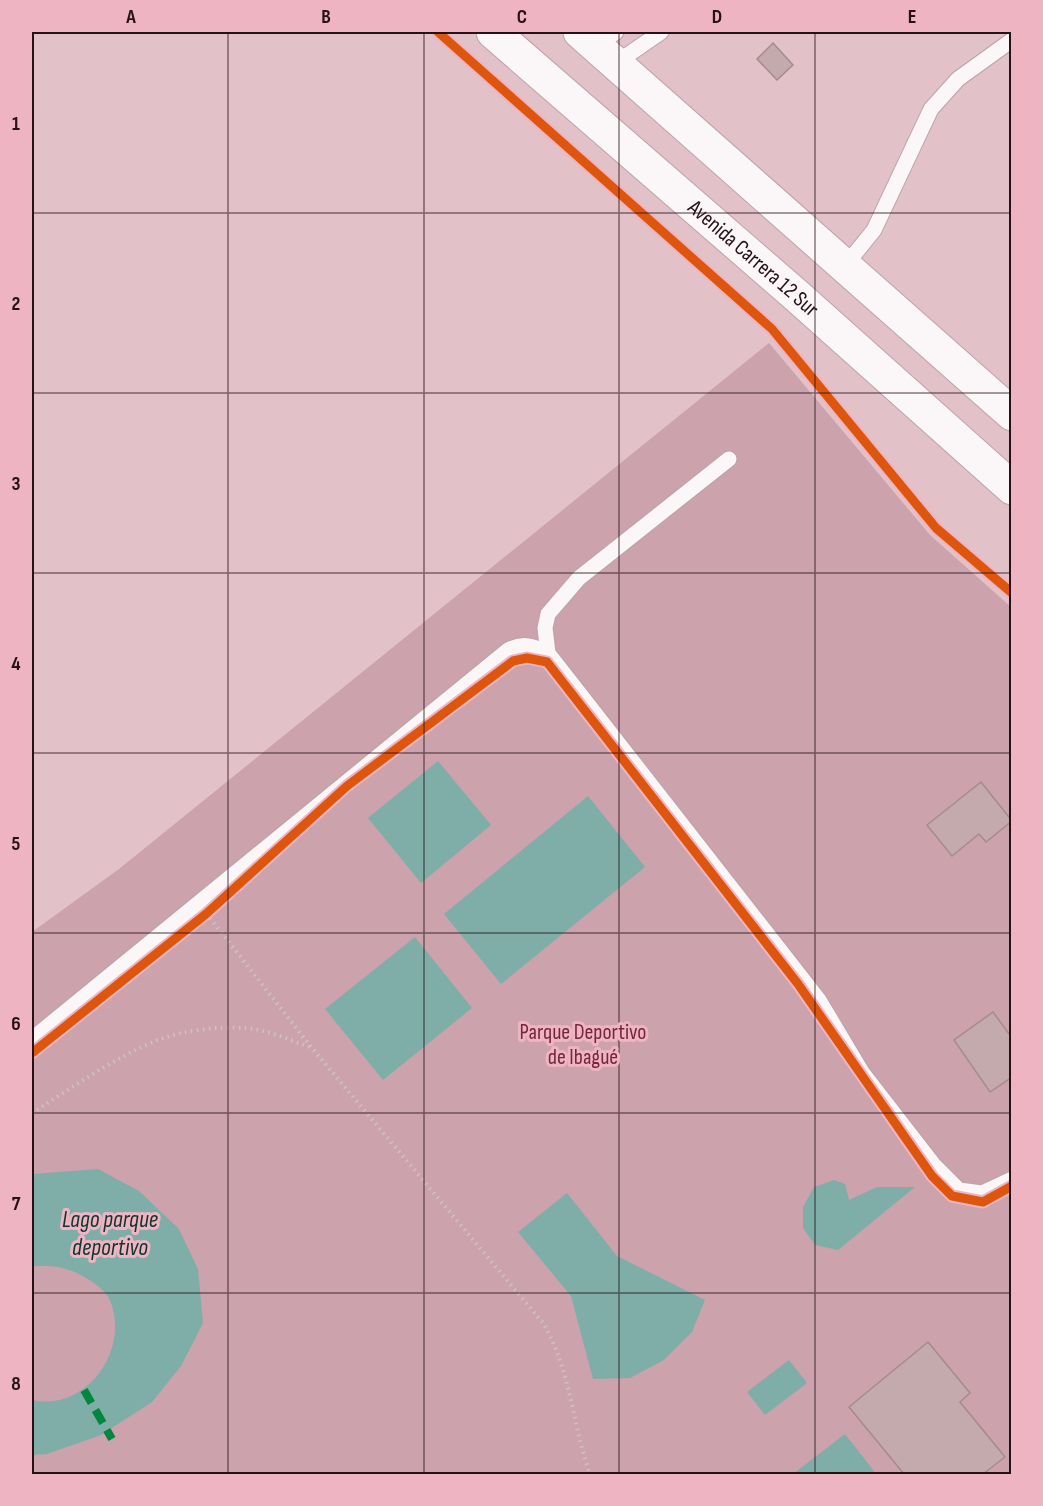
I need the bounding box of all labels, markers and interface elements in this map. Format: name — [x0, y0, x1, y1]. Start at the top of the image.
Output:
text: A — [125, 5, 136, 29]
text: B — [321, 5, 331, 29]
text: C — [517, 5, 527, 29]
text: D — [712, 5, 722, 29]
text: E — [908, 5, 916, 29]
text: 1 — [12, 112, 20, 136]
street label: Avenida Carrera 12 Sur — [682, 193, 824, 322]
text: 2 — [12, 292, 20, 316]
text: 3 — [12, 472, 21, 496]
text: 4 — [11, 652, 21, 676]
text: 5 — [12, 832, 21, 856]
text: 6 — [11, 1012, 21, 1036]
park label: Parque Deportivo de Ibagué — [520, 1019, 646, 1071]
text: 7 — [12, 1192, 21, 1216]
water label: Lago parque deportivo — [62, 1205, 158, 1262]
text: 8 — [11, 1372, 21, 1396]

